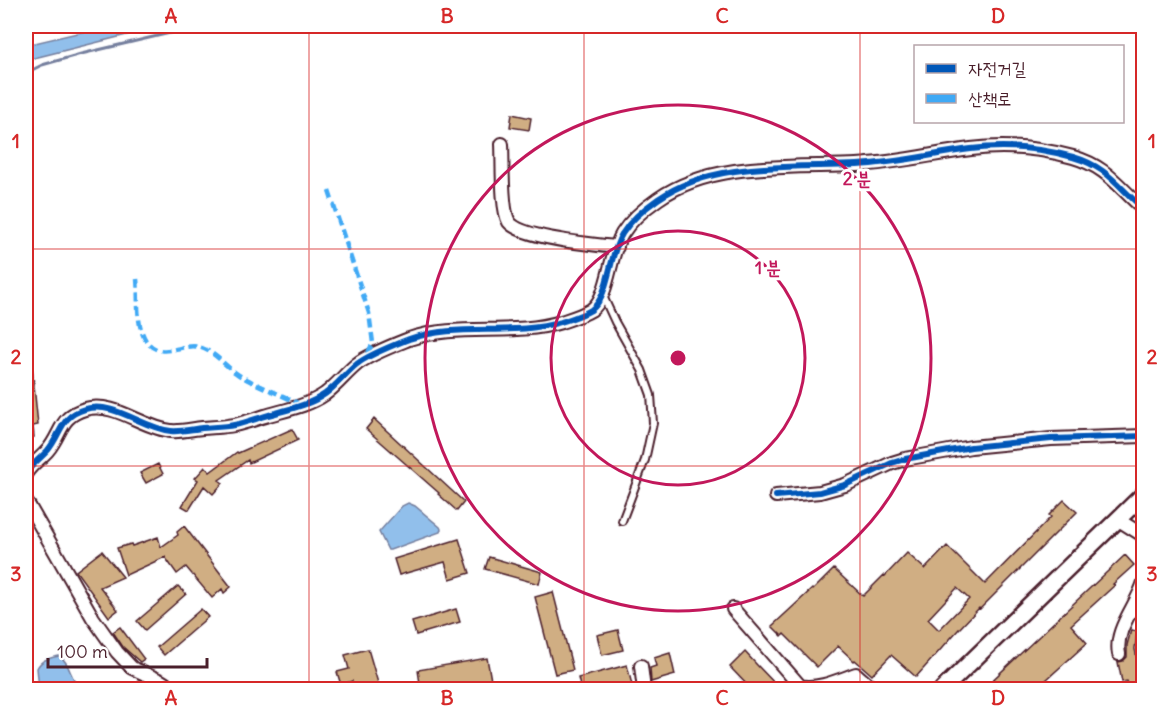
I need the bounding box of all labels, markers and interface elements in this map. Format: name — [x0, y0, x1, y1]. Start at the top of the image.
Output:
text: A — [165, 3, 178, 28]
text: B — [440, 3, 454, 28]
text: C — [715, 3, 729, 28]
text: D — [991, 3, 1005, 28]
legend — [914, 45, 1124, 123]
text: 자전거길 — [968, 57, 1026, 80]
text: 산책로 — [968, 87, 1011, 110]
text: 1 — [12, 128, 20, 153]
text: 1 — [1148, 128, 1156, 153]
text: 2 분 — [843, 167, 871, 190]
text: 1 분 — [755, 256, 781, 279]
text: 2 — [11, 344, 22, 369]
text: 2 — [1147, 344, 1158, 369]
centre of rings — [668, 348, 688, 368]
text: 3 — [10, 561, 22, 586]
text: 3 — [1146, 561, 1158, 586]
scale bar — [48, 631, 207, 669]
text: 100 m — [57, 640, 108, 663]
text: A — [165, 685, 178, 710]
text: B — [440, 685, 454, 710]
text: C — [715, 685, 729, 710]
text: D — [991, 685, 1005, 710]

